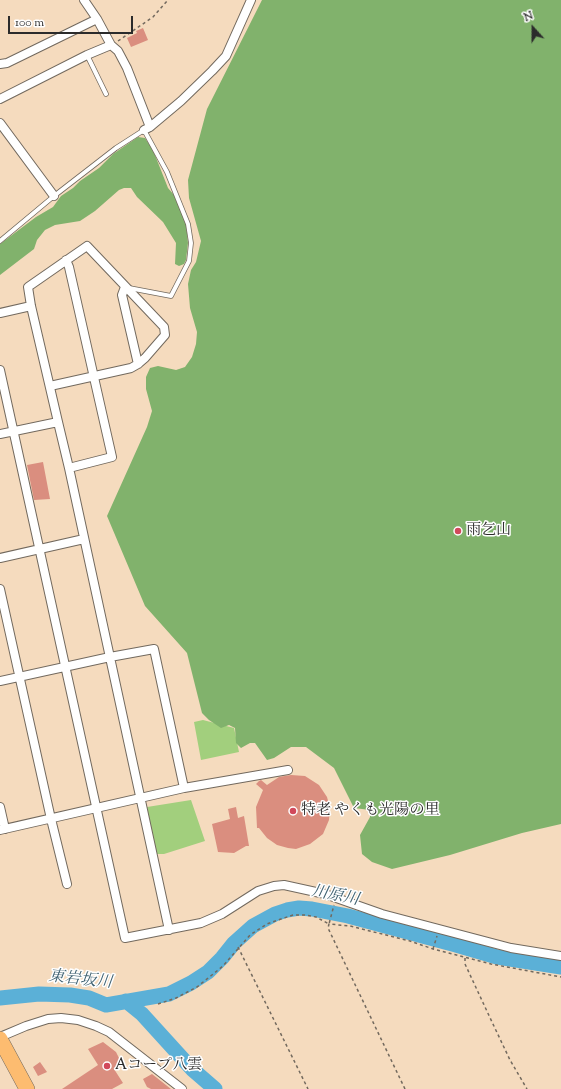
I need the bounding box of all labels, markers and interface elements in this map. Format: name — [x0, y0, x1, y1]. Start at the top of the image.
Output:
scale bar — [10, 8, 135, 34]
north arrow — [513, 8, 553, 48]
text: N — [522, 8, 536, 26]
text: 100 m — [15, 14, 44, 32]
place label: 雨乞山 — [466, 522, 511, 540]
marker: 雨乞山 — [453, 526, 463, 536]
place label: 特老 やくも光陽の里 — [301, 802, 439, 820]
marker: 特老 やくも光陽の里 — [288, 806, 298, 816]
water label: 川原川 — [310, 883, 360, 911]
water label: 東岩坂川 — [47, 968, 113, 994]
place label: Aコープ八雲 — [115, 1057, 202, 1075]
marker: Aコープ八雲 — [102, 1061, 112, 1071]

